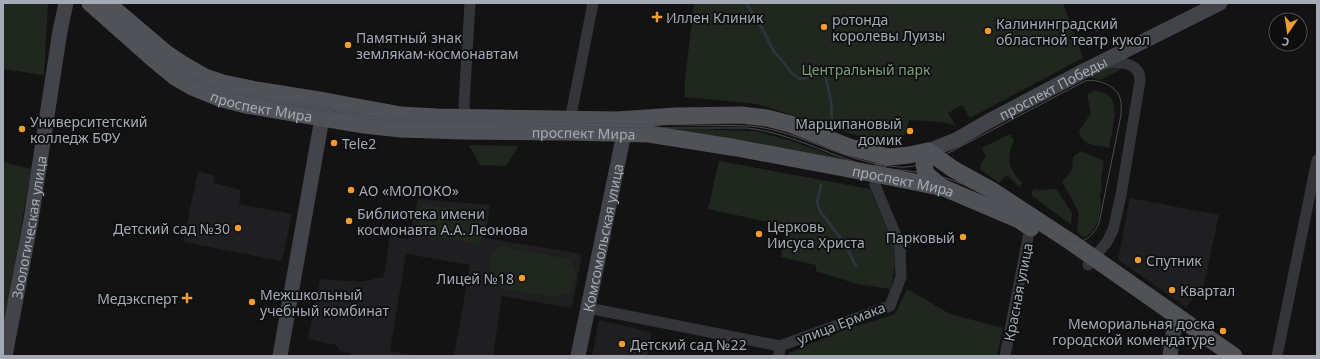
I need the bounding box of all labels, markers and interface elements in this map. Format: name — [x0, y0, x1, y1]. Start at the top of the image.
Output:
place label: Иллен Клиник — [666, 8, 764, 27]
place label: ротонда королевы Луизы — [832, 10, 945, 45]
marker: Иллен Клиник — [651, 11, 663, 23]
north arrow — [1268, 12, 1308, 52]
place label: Калининградский областной театр кукол — [996, 14, 1150, 49]
marker: ротонда королевы Луизы — [819, 22, 829, 32]
marker: Калининградский областной театр кукол — [983, 26, 993, 36]
place label: Памятный знак землякам-космонавтам — [356, 28, 518, 63]
text: С — [1280, 34, 1291, 50]
marker: Памятный знак землякам-космонавтам — [343, 40, 353, 50]
street label: проспект Победы — [995, 52, 1110, 124]
park label: Центральный парк — [801, 60, 931, 79]
street label: проспект Мира — [208, 86, 314, 126]
place label: Университетский колледж БФУ — [30, 112, 148, 147]
place label: Марципановый домик — [795, 114, 903, 149]
street label: проспект Мира — [532, 122, 636, 143]
marker: Университетский колледж БФУ — [17, 124, 27, 134]
marker: Марципановый домик — [905, 126, 915, 136]
place label: Tele2 — [342, 134, 376, 153]
marker: Tele2 — [329, 138, 339, 148]
street label: Зоологическая улица — [7, 154, 50, 301]
street label: проспект Мира — [851, 160, 957, 201]
street label: Комсомольская улица — [578, 162, 627, 313]
place label: АО «МОЛОКО» — [359, 181, 459, 200]
marker: АО «МОЛОКО» — [346, 185, 356, 195]
place label: Библиотека имени космонавта А.А. Леонова — [357, 204, 528, 239]
marker: Библиотека имени космонавта А.А. Леонова — [344, 216, 354, 226]
place label: Церковь Иисуса Христа — [767, 217, 865, 252]
place label: Детский сад №30 — [113, 219, 230, 238]
marker: Детский сад №30 — [233, 223, 243, 233]
place label: Парковый — [886, 228, 955, 247]
marker: Церковь Иисуса Христа — [754, 229, 764, 239]
marker: Парковый — [958, 232, 968, 242]
street label: Красная улица — [999, 241, 1037, 343]
place label: Спутник — [1146, 251, 1202, 270]
marker: Спутник — [1133, 255, 1143, 265]
place label: Лицей №18 — [437, 269, 514, 288]
marker: Лицей №18 — [517, 273, 527, 283]
place label: Квартал — [1180, 281, 1235, 300]
place label: Межшкольный учебный комбинат — [260, 285, 390, 320]
marker: Квартал — [1167, 285, 1177, 295]
place label: Медэксперт — [97, 289, 178, 308]
marker: Медэксперт — [181, 292, 193, 304]
marker: Межшкольный учебный комбинат — [247, 297, 257, 307]
street label: улица Ермака — [794, 297, 888, 349]
place label: Мемориальная доска городской комендатуре — [1052, 314, 1215, 349]
marker: Мемориальная доска городской комендатуре — [1218, 326, 1228, 336]
place label: Детский сад №22 — [630, 335, 747, 354]
marker: Детский сад №22 — [617, 339, 627, 349]

